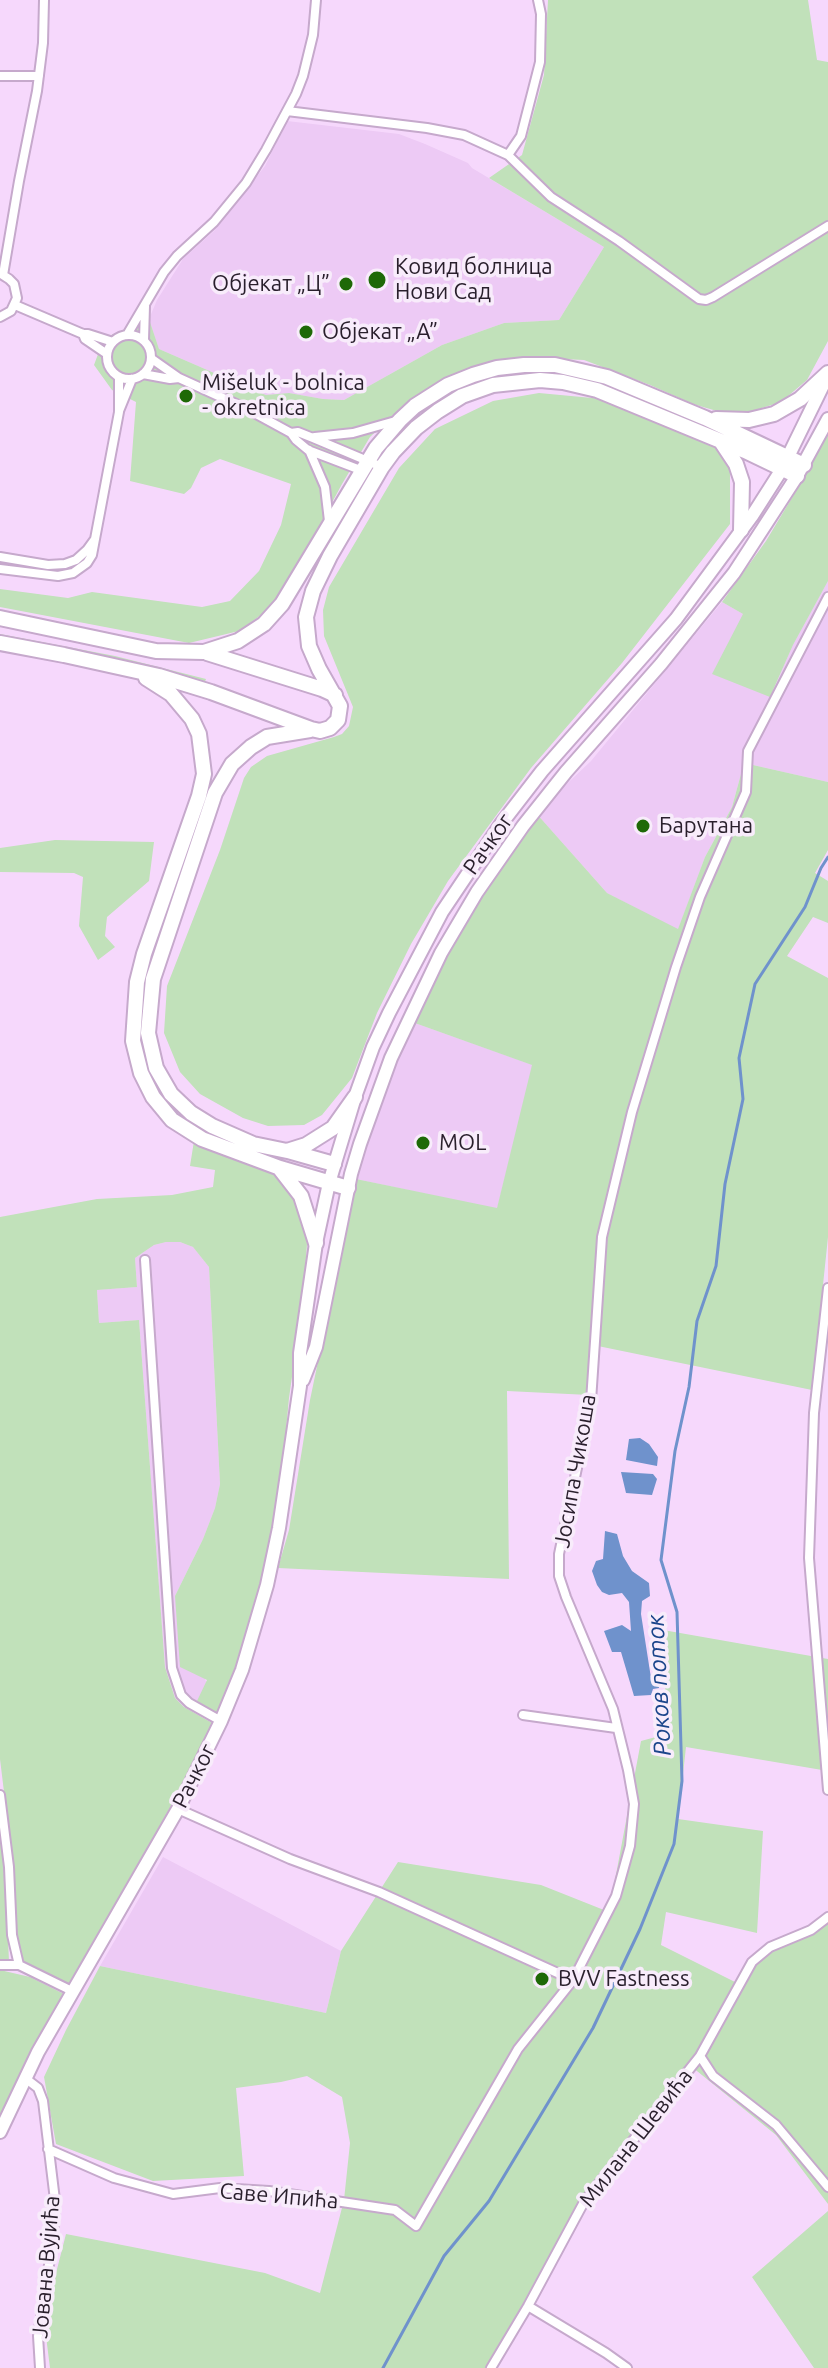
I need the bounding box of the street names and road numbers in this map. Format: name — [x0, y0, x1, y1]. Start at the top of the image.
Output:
street label: Рачког — [458, 808, 518, 880]
street label: Јосипа Чикоша — [549, 1392, 601, 1550]
street label: Рачког — [167, 1740, 221, 1812]
street label: Милана Шевића — [574, 2064, 698, 2212]
street label: Саве Ипића — [218, 2178, 340, 2214]
street label: Јована Вујића — [27, 2195, 65, 2339]

